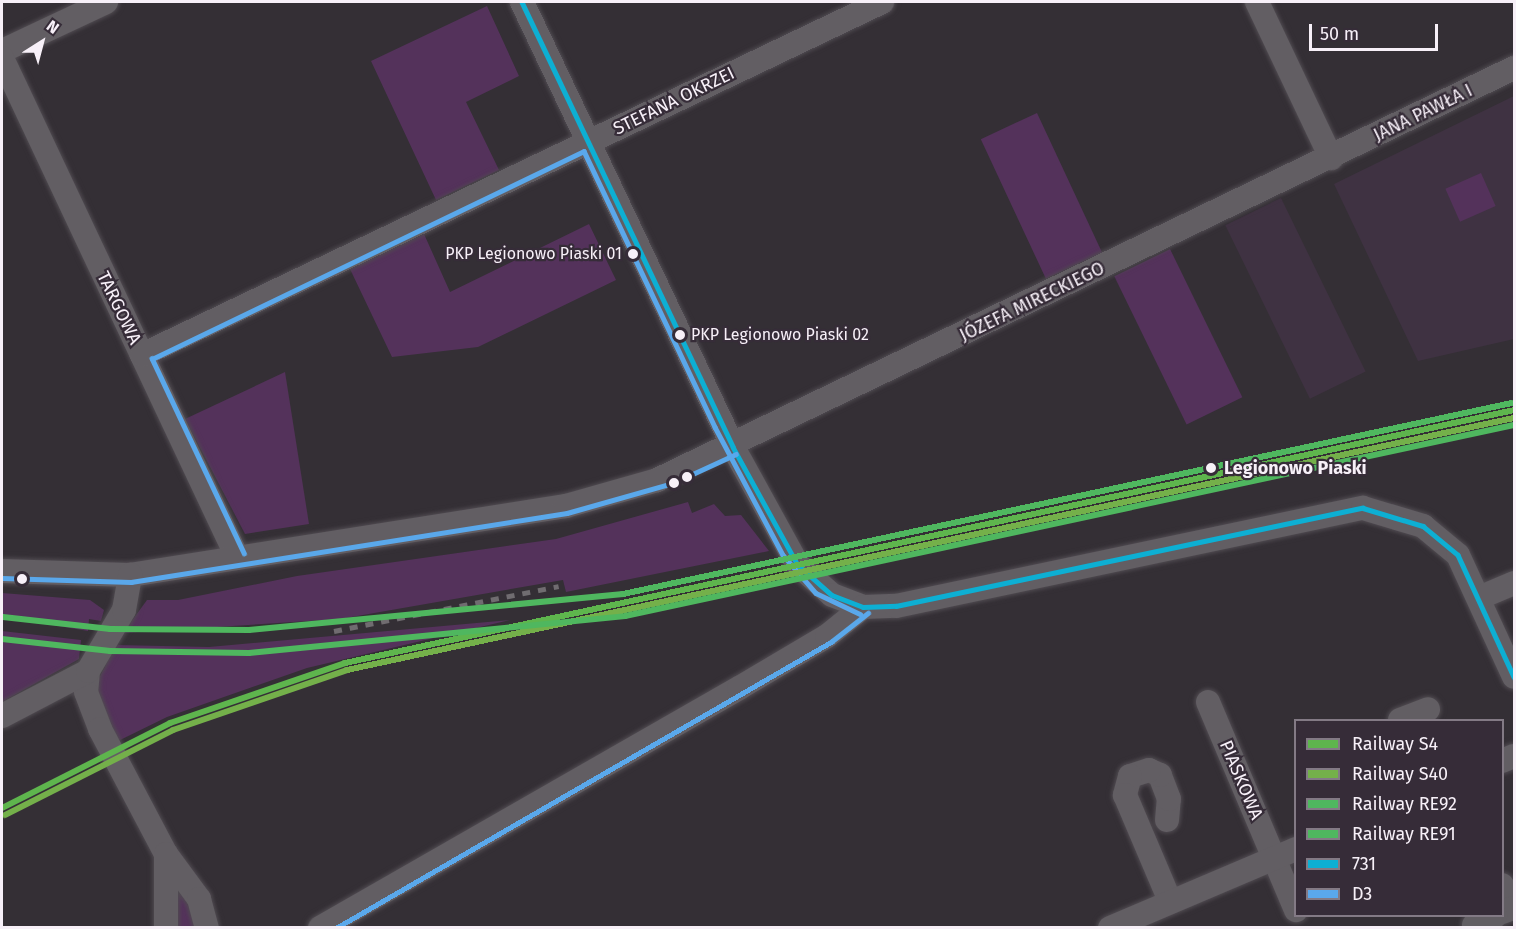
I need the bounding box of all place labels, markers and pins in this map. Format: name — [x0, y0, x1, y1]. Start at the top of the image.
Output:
place label: PKP Legionowo Piaski 01 — [445, 244, 622, 264]
marker: PKP Legionowo Piaski 01 — [627, 248, 639, 260]
place label: PKP Legionowo Piaski 02 — [691, 325, 869, 345]
marker: PKP Legionowo Piaski 02 — [674, 329, 686, 341]
place label: Legionowo Piaski — [1224, 457, 1367, 479]
marker: Legionowo Piaski — [1202, 459, 1220, 477]
unlabelled marker — [681, 471, 693, 483]
unlabelled marker — [668, 477, 680, 489]
unlabelled marker — [16, 573, 28, 585]

